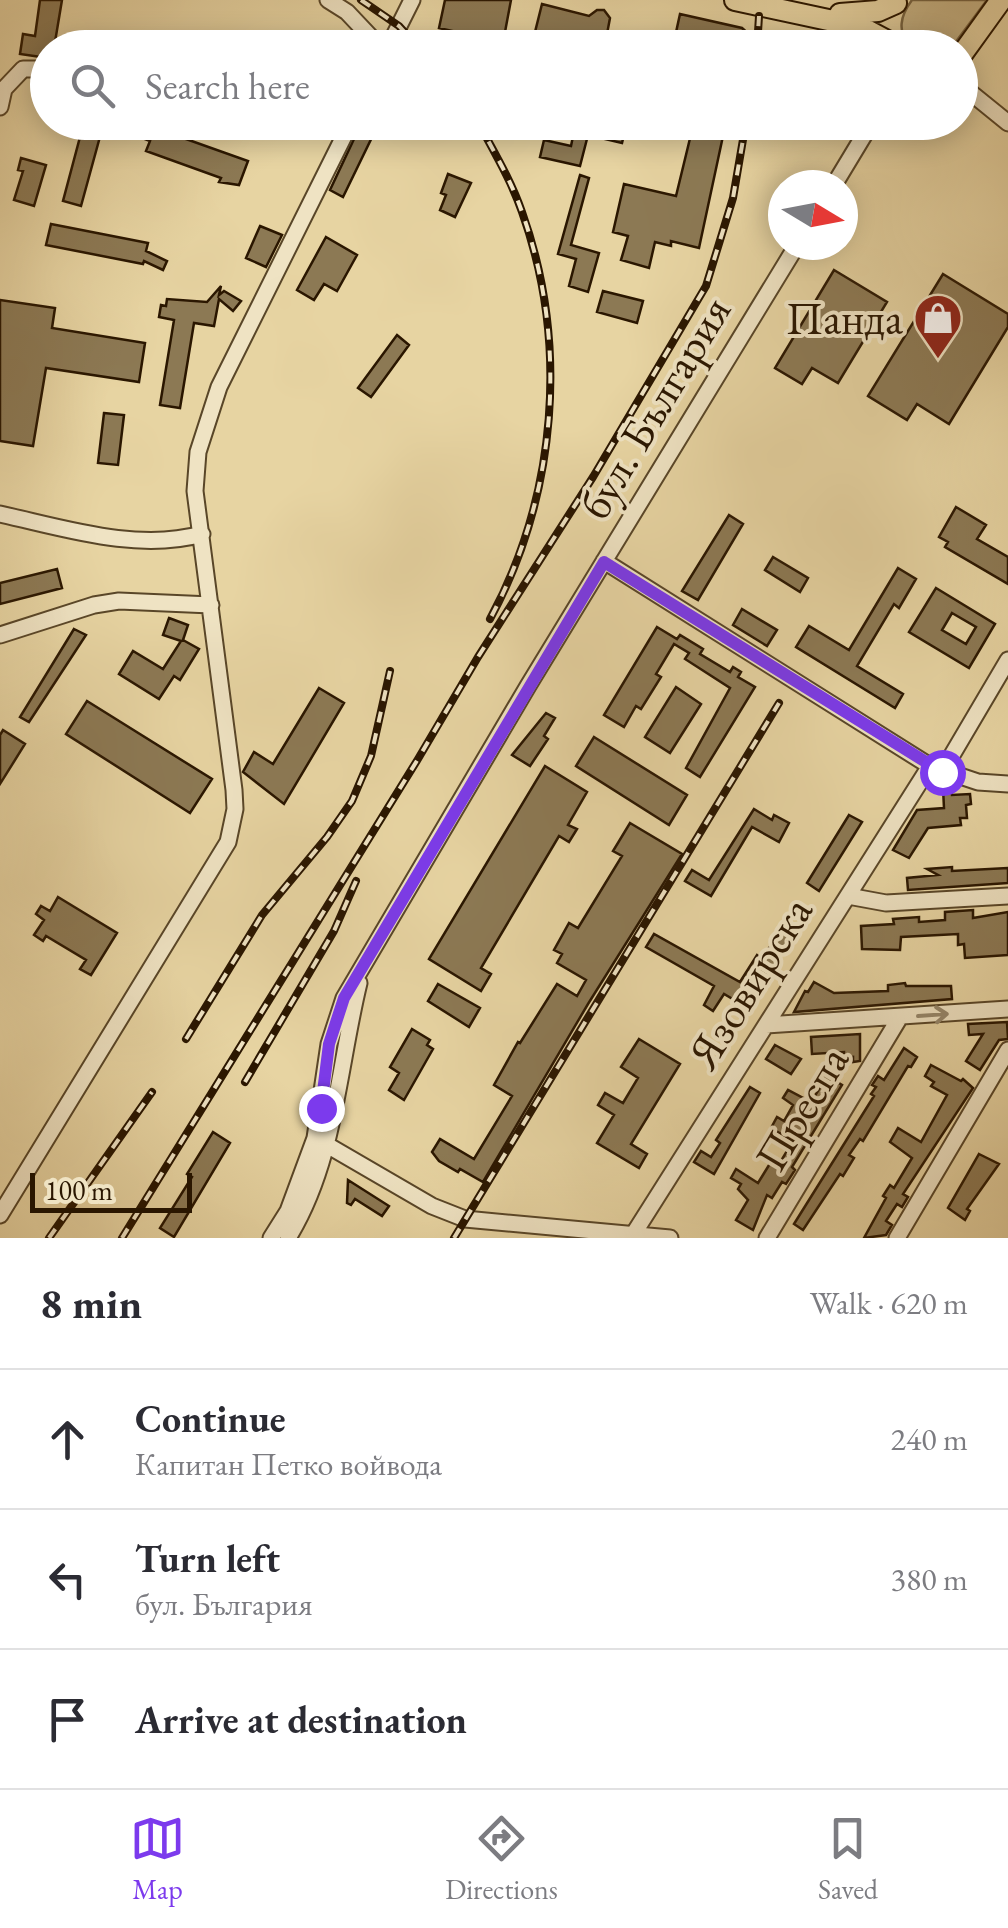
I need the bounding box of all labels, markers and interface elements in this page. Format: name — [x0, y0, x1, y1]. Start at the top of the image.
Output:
search box — [30, 30, 978, 140]
icon: search — [65, 58, 120, 113]
text: Search here — [145, 61, 310, 110]
north arrow — [768, 170, 858, 260]
street label: бул. България — [565, 285, 743, 529]
place label: Панда — [786, 289, 903, 347]
shop icon: Панда — [912, 292, 964, 360]
route start — [920, 750, 966, 796]
street label: Язовирска — [673, 885, 825, 1080]
one-way arrow — [917, 1005, 949, 1024]
street label: Преспа — [741, 1035, 861, 1181]
route end — [299, 1086, 345, 1132]
scale bar — [30, 1168, 192, 1212]
text: 100 m — [45, 1172, 113, 1208]
text: 8 min — [40, 1276, 142, 1331]
text: Walk · 620 m — [810, 1282, 968, 1324]
text: Continue — [135, 1394, 286, 1443]
icon: ahead — [40, 1412, 95, 1467]
text: 240 m — [891, 1418, 968, 1460]
text: Капитан Петко войвода — [135, 1443, 442, 1485]
text: Turn left — [135, 1534, 280, 1583]
icon: left — [40, 1552, 95, 1607]
text: 380 m — [891, 1558, 968, 1600]
text: бул. България — [135, 1583, 313, 1625]
icon: arrive — [40, 1692, 95, 1747]
text: Arrive at destination — [135, 1695, 467, 1744]
tab: Map — [130, 1811, 185, 1907]
tab: Directions — [445, 1811, 558, 1907]
tab: Saved — [818, 1811, 878, 1907]

